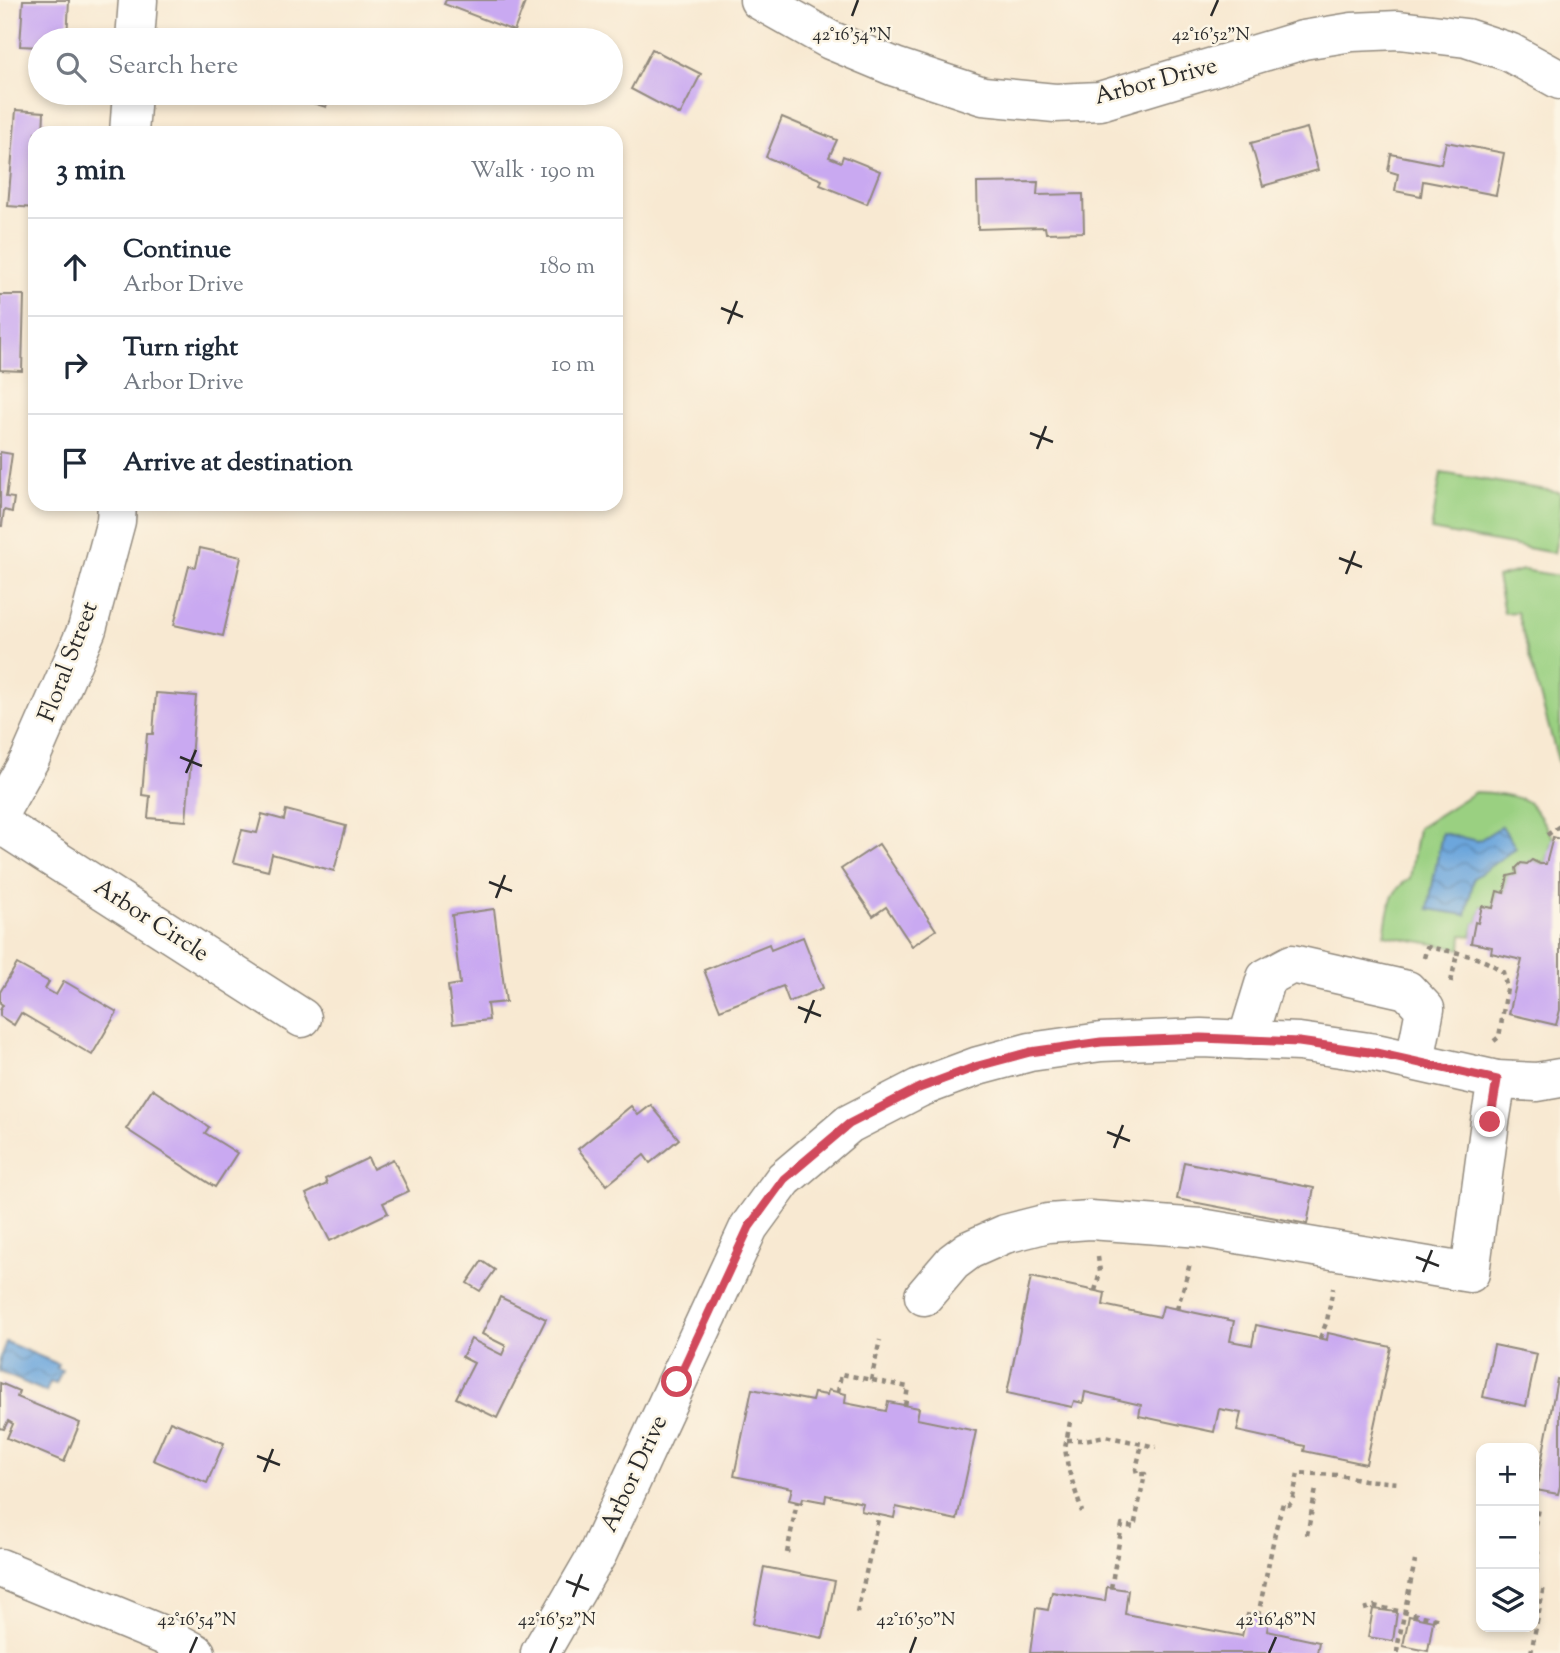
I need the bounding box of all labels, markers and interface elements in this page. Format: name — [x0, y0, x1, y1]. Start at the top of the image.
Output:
text: 42°16'54"N — [813, 23, 891, 49]
text: 42°16'52"N — [1172, 23, 1250, 49]
search box — [28, 28, 623, 105]
icon: search — [52, 48, 90, 86]
text: Search here — [108, 48, 238, 85]
street label: Arbor Drive — [1091, 49, 1221, 115]
text: 3 min — [56, 150, 126, 193]
text: Walk · 190 m — [471, 155, 595, 188]
text: Continue — [123, 232, 231, 269]
icon: ahead — [56, 248, 94, 286]
text: 180 m — [540, 251, 595, 284]
text: Arbor Drive — [123, 269, 244, 302]
text: Turn right — [123, 330, 238, 367]
icon: right — [56, 346, 94, 384]
text: 10 m — [551, 349, 595, 382]
text: Arbor Drive — [123, 367, 244, 400]
icon: arrive — [56, 444, 94, 482]
text: Arrive at destination — [123, 445, 353, 482]
street label: Floral Street — [30, 597, 108, 727]
street label: Arbor Circle — [87, 871, 215, 971]
route end — [1474, 1106, 1505, 1137]
route start — [661, 1366, 692, 1397]
street label: Arbor Drive — [593, 1410, 677, 1538]
map controls — [1476, 1443, 1539, 1632]
button: + — [1476, 1443, 1539, 1506]
button: − — [1476, 1506, 1539, 1569]
button: layers — [1476, 1569, 1539, 1632]
text: 42°16'54"N — [158, 1608, 236, 1634]
text: 42°16'52"N — [518, 1608, 596, 1634]
text: 42°16'50"N — [877, 1608, 955, 1634]
text: 42°16'48"N — [1236, 1608, 1316, 1634]

